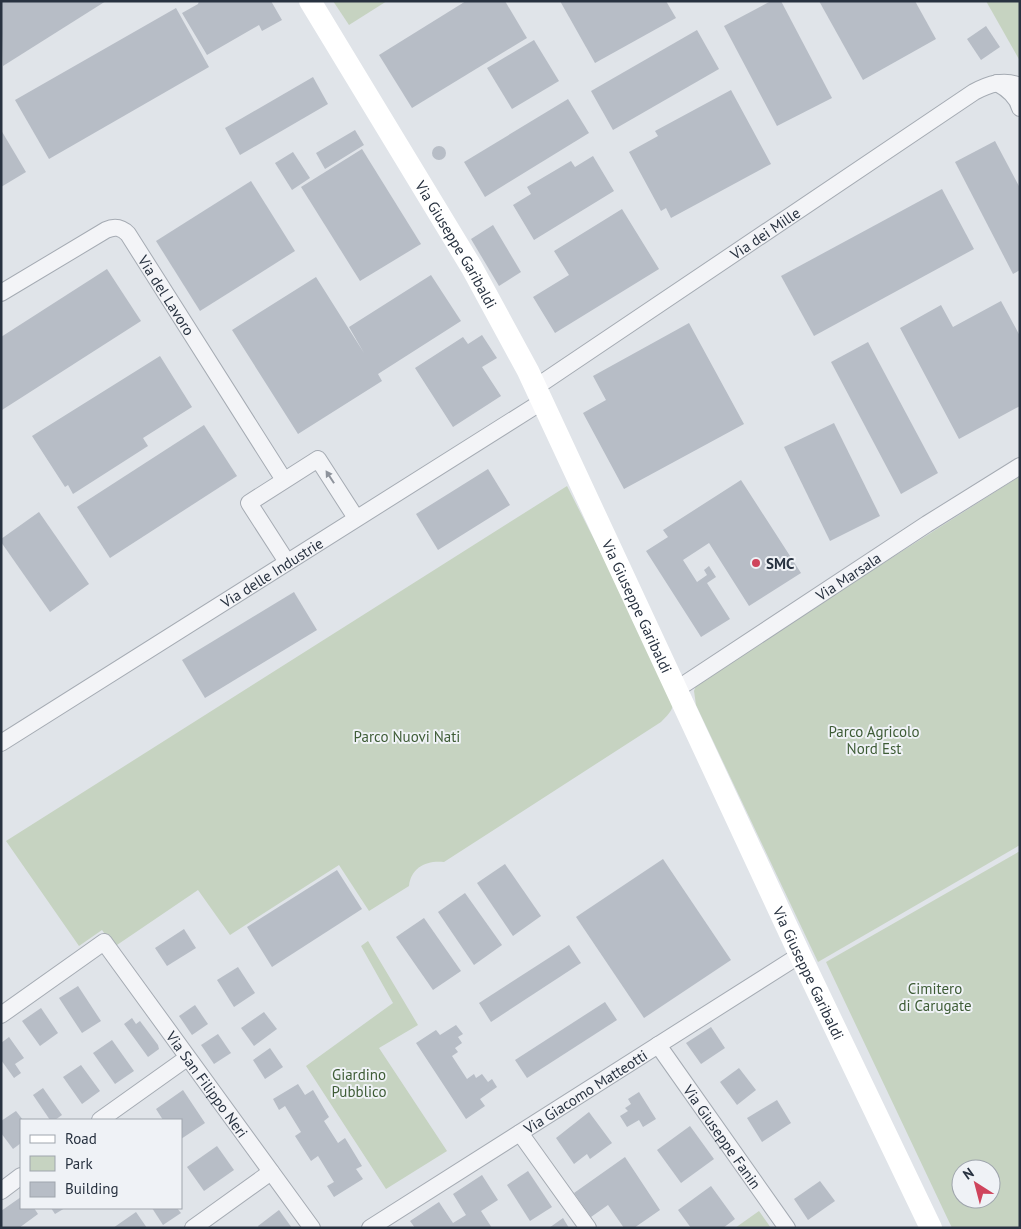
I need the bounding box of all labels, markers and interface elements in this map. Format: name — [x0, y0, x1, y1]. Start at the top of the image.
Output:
street label: Via Giuseppe Garibaldi — [411, 176, 501, 311]
street label: Via dei Mille — [726, 203, 803, 264]
street label: Via del Lavoro — [134, 251, 199, 339]
one-way arrow — [325, 471, 335, 484]
street label: Via delle Industrie — [216, 533, 326, 612]
street label: Via Giuseppe Garibaldi — [598, 536, 677, 676]
street label: Via Marsala — [811, 548, 884, 605]
place label: SMC — [766, 554, 795, 573]
marker: SMC — [750, 557, 762, 569]
park label: Parco Agricolo Nord Est — [828, 722, 920, 758]
park label: Parco Nuovi Nati — [354, 727, 460, 746]
street label: Via Giuseppe Garibaldi — [769, 903, 849, 1043]
park label: Cimitero di Carugate — [898, 979, 972, 1015]
street label: Via San Filippo Neri — [162, 1026, 252, 1141]
street label: Via Giacomo Matteotti — [519, 1045, 651, 1138]
park label: Giardino Pubblico — [331, 1065, 387, 1101]
street label: Via Giuseppe Fanin — [679, 1080, 766, 1192]
legend — [20, 1119, 182, 1209]
text: Road — [65, 1129, 97, 1148]
text: Park — [65, 1154, 93, 1173]
north arrow — [951, 1159, 1001, 1209]
text: N — [959, 1163, 977, 1183]
text: Building — [65, 1179, 119, 1198]

